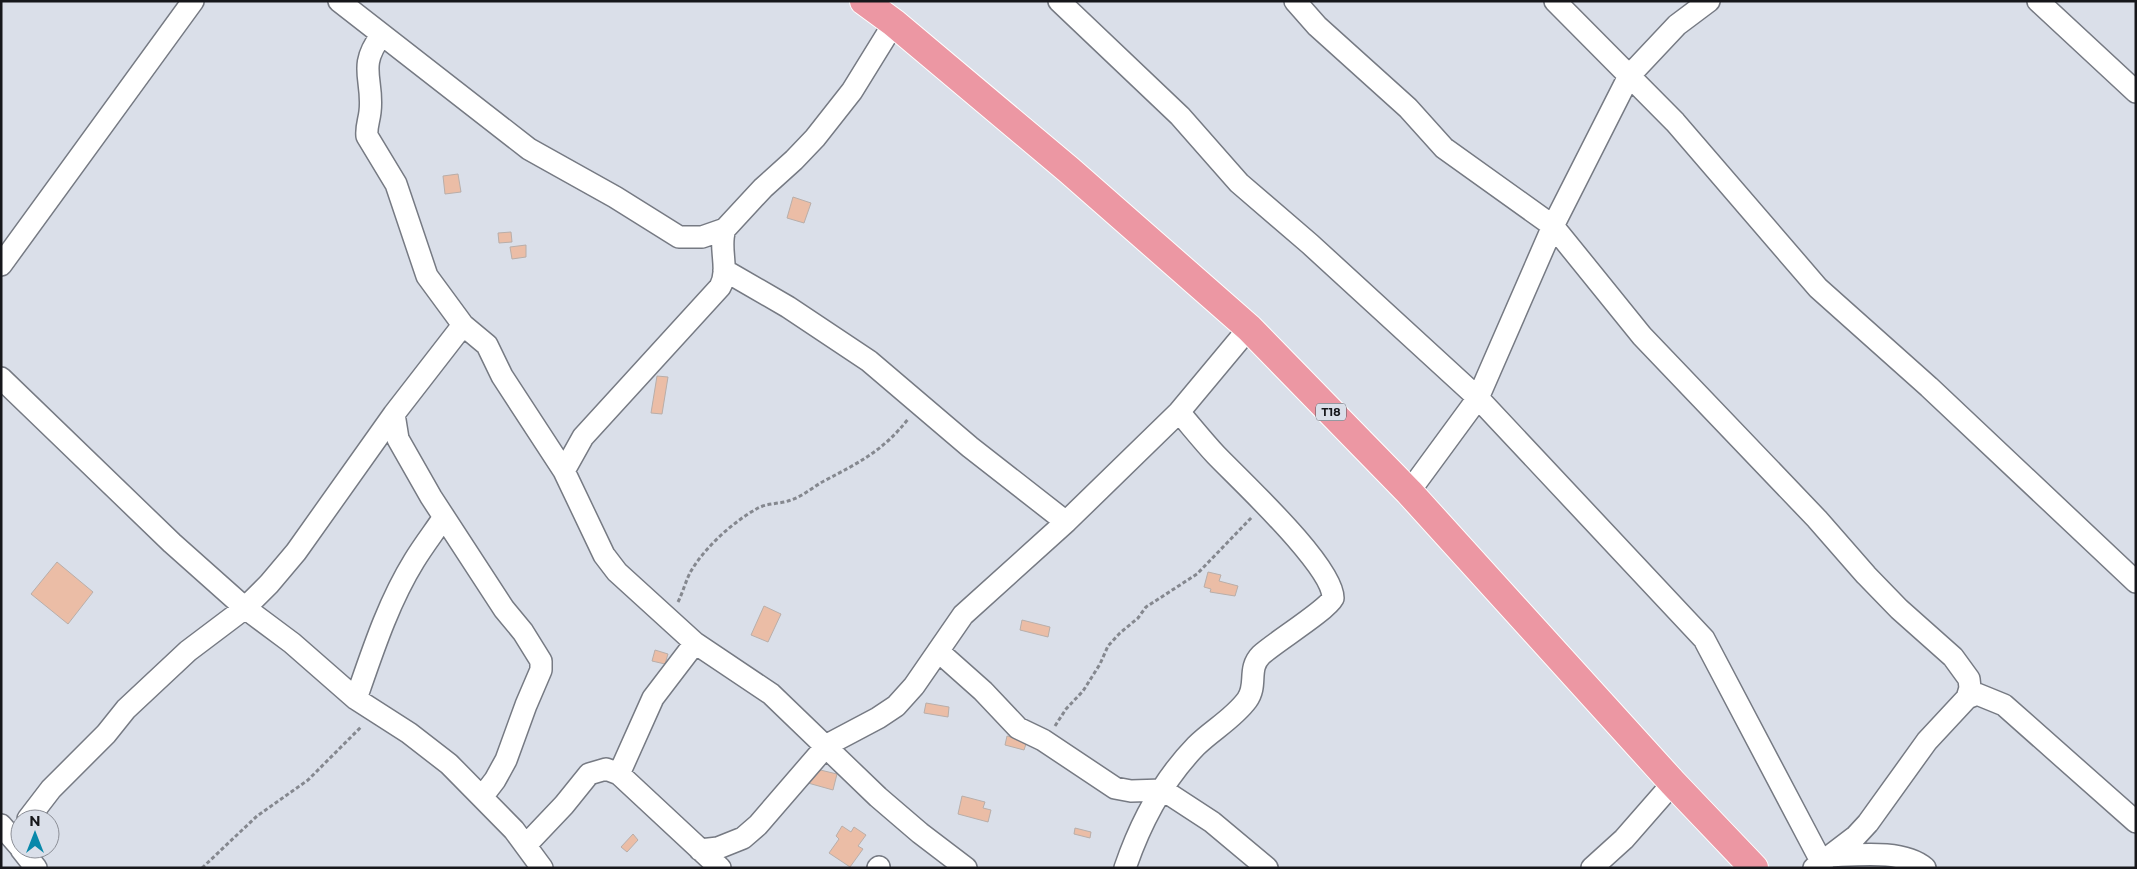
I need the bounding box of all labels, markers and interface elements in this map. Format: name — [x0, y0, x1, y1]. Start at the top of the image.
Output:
road number: T18 — [1316, 404, 1346, 421]
north arrow — [10, 809, 60, 859]
text: N — [29, 812, 41, 830]

